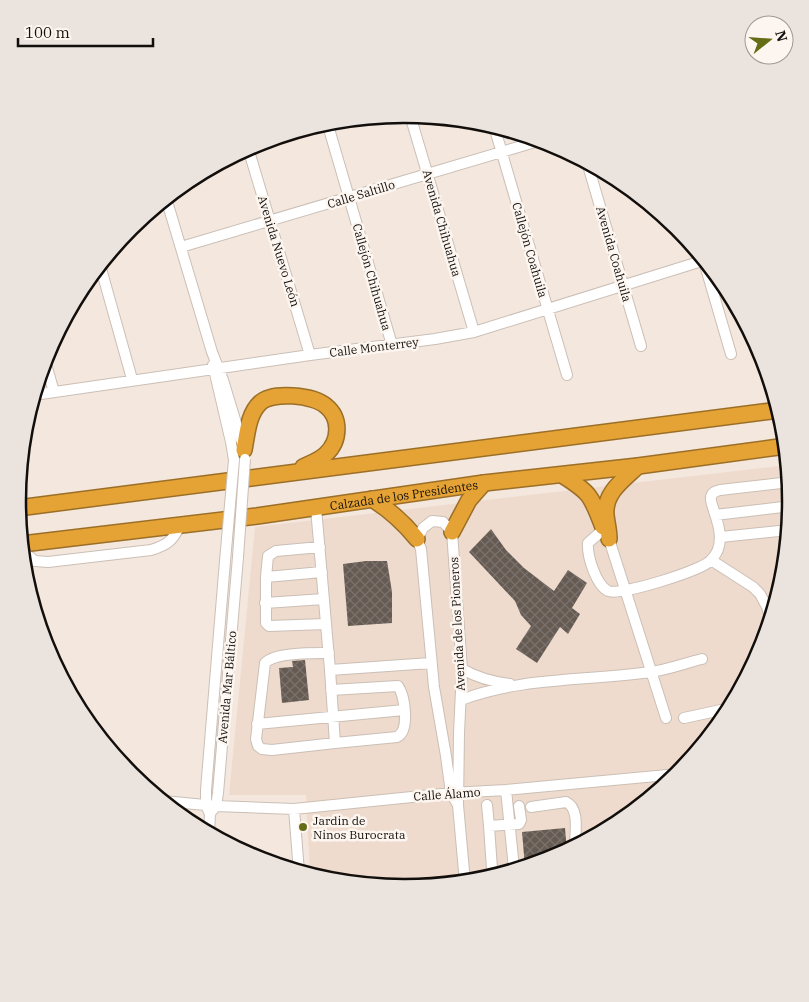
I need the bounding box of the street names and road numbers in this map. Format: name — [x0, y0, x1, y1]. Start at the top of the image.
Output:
street label: Avenida Chihuahua — [420, 168, 465, 279]
street label: Calle Saltillo — [325, 177, 397, 211]
street label: Avenida Nuevo León — [255, 193, 303, 309]
street label: Callejón Coahuila — [509, 201, 551, 300]
street label: Avenida Coahuila — [593, 204, 635, 304]
street label: Callejón Chihuahua — [350, 222, 395, 333]
street label: Calle Monterrey — [329, 334, 420, 360]
street label: Calzada de los Presidentes — [329, 476, 479, 513]
street label: Avenida de los Pioneros — [446, 556, 468, 691]
street label: Avenida Mar Báltico — [215, 630, 239, 744]
street label: Calle Álamo — [413, 784, 481, 804]

